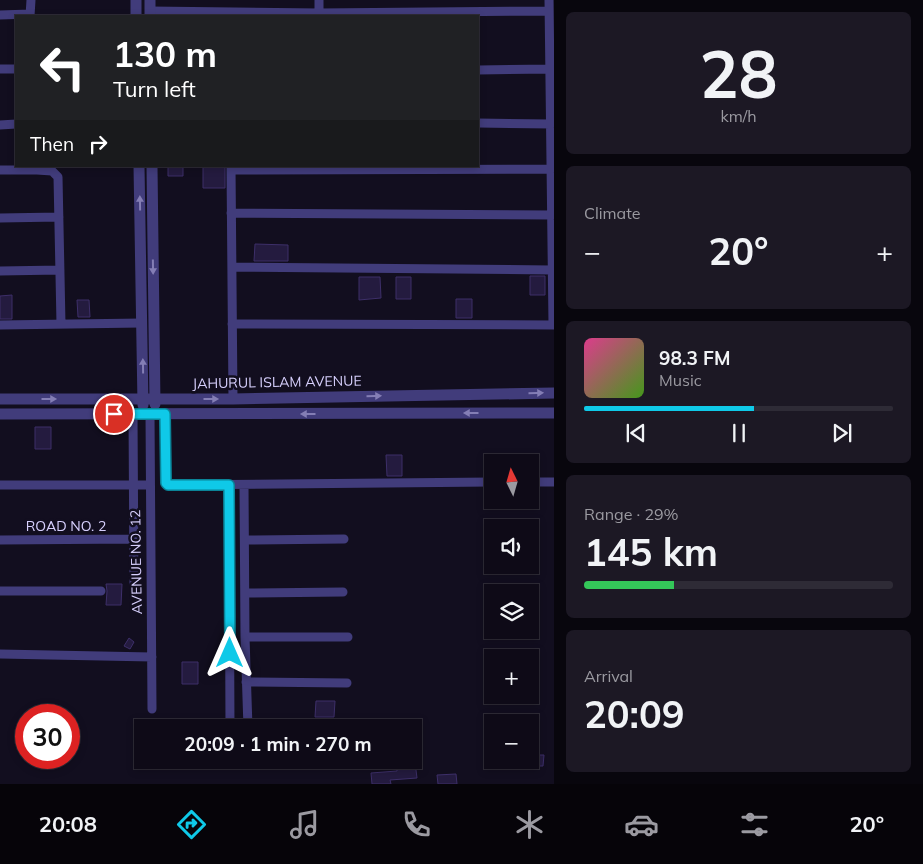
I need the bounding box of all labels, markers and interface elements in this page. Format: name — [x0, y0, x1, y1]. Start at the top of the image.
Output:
text: 130 m — [113, 32, 217, 76]
text: 28 — [699, 33, 778, 114]
icon: left — [30, 35, 95, 100]
text: Turn left — [113, 75, 196, 103]
text: km/h — [720, 106, 757, 126]
icon: right — [84, 130, 112, 158]
text: Then — [30, 132, 74, 156]
one-way arrow — [136, 195, 144, 211]
text: Climate — [584, 203, 640, 223]
text: 20° — [708, 227, 769, 275]
text: − — [584, 234, 601, 269]
text: + — [876, 234, 893, 269]
one-way arrow — [149, 260, 157, 276]
text: 98.3 FM — [659, 346, 731, 370]
one-way arrow — [139, 357, 147, 373]
text: Music — [659, 370, 702, 390]
street label: JAHURUL ISLAM AVENUE — [192, 372, 362, 392]
one-way arrow — [528, 389, 544, 397]
one-way arrow — [366, 392, 382, 400]
pin — [93, 393, 135, 435]
one-way arrow — [41, 395, 57, 403]
one-way arrow — [203, 395, 219, 403]
icon: arrive — [100, 400, 128, 428]
one-way arrow — [462, 409, 478, 417]
one-way arrow — [300, 410, 316, 418]
icon: previous — [622, 419, 650, 447]
icon: pause — [725, 419, 753, 447]
icon: next — [828, 419, 856, 447]
north arrow — [484, 454, 539, 509]
map controls — [484, 454, 539, 769]
text: Range · 29% — [584, 504, 679, 524]
street label: AVENUE NO. 12 — [126, 510, 146, 614]
street label: ROAD NO. 2 — [26, 517, 106, 535]
button: sound — [484, 519, 539, 574]
text: 145 km — [584, 528, 718, 576]
button: layers — [484, 584, 539, 639]
position arrow — [203, 626, 255, 678]
button: + — [484, 649, 539, 704]
text: Arrival — [584, 666, 633, 686]
text: 20:09 — [584, 690, 685, 738]
speed limit sign: 30 — [15, 704, 80, 769]
button: − — [484, 714, 539, 769]
text: 20:09 · 1 min · 270 m — [184, 732, 372, 756]
icon: directions — [174, 807, 209, 842]
icon: music — [287, 807, 322, 842]
icon: phone — [399, 807, 434, 842]
icon: climate — [512, 807, 547, 842]
icon: car — [624, 807, 659, 842]
icon: filters — [737, 807, 772, 842]
text: 20:08 — [39, 810, 97, 838]
text: 20° — [849, 810, 884, 838]

